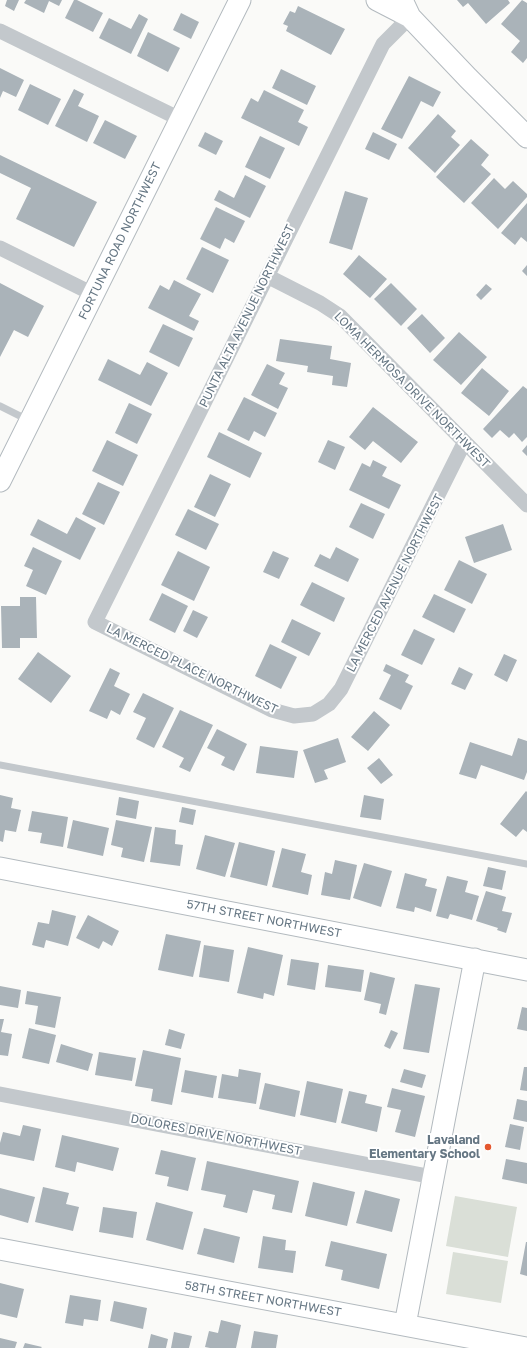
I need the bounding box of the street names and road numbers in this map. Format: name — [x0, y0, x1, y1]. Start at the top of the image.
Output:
street label: FORTUNA ROAD NORTHWEST — [76, 160, 164, 322]
street label: PUNTA ALTA AVENUE NORTHWEST — [196, 222, 298, 410]
street label: LOMA HERMOSA DRIVE NORTHWEST — [331, 309, 493, 471]
street label: LA MERCED AVENUE NORTHWEST — [344, 492, 446, 674]
street label: LA MERCED PLACE NORTHWEST — [104, 621, 280, 717]
street label: 57TH STREET NORTHWEST — [185, 897, 343, 941]
street label: DOLORES DRIVE NORTHWEST — [129, 1111, 303, 1159]
street label: 58TH STREET NORTHWEST — [184, 1278, 342, 1320]

